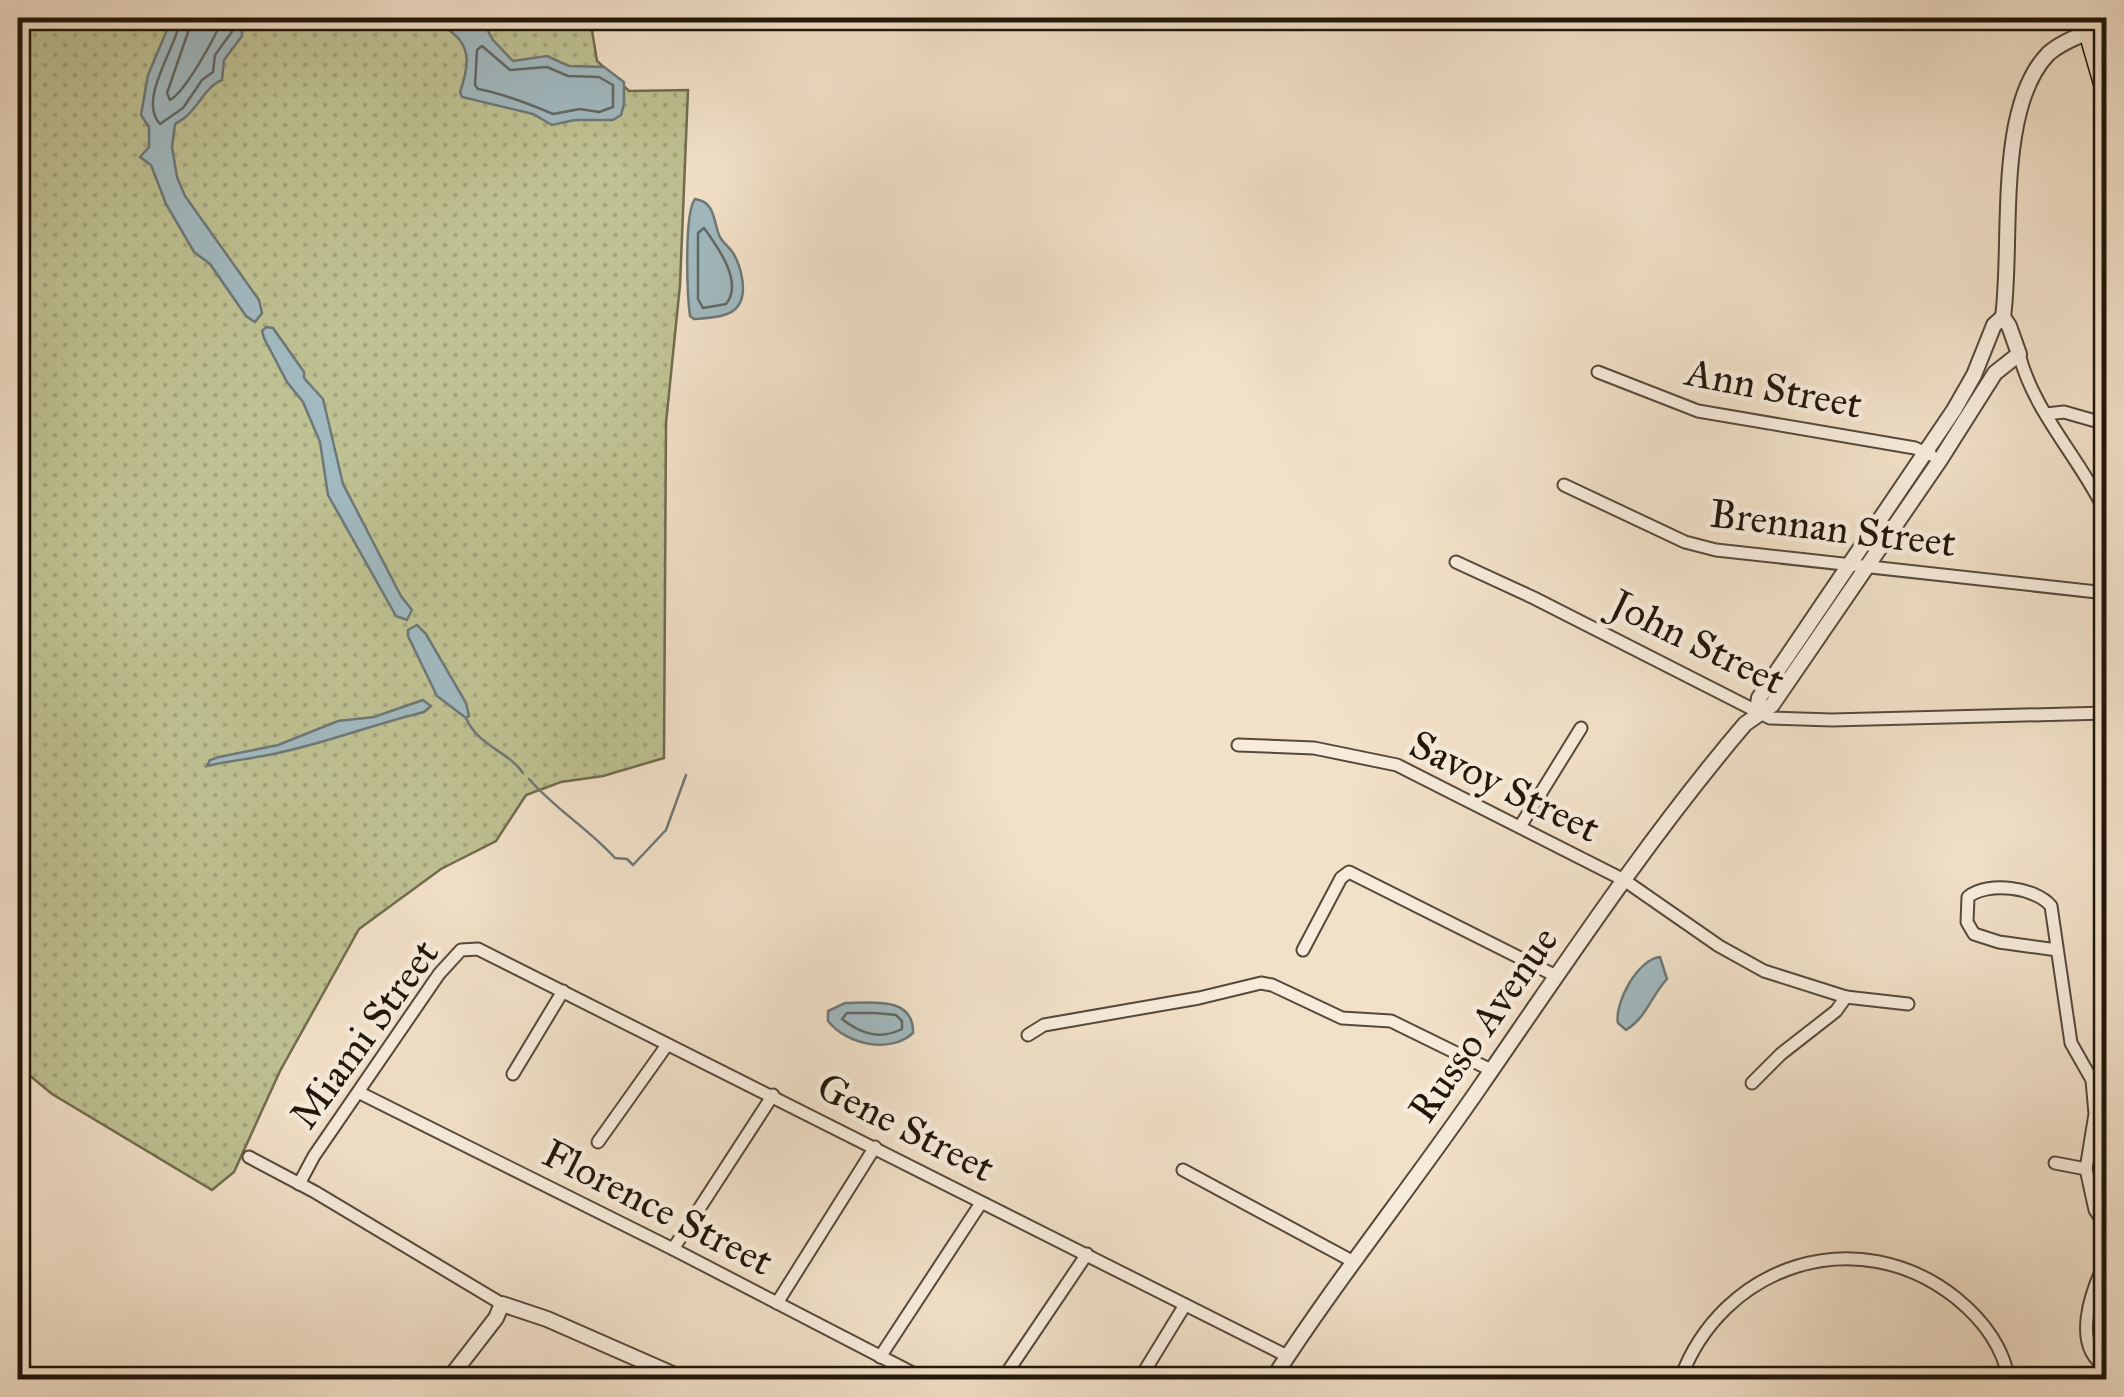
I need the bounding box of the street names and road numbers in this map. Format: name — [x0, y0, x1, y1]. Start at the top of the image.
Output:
street label: Ann Street — [1680, 347, 1866, 429]
street label: Brennan Street — [1707, 489, 1959, 567]
street label: John Street — [1599, 577, 1793, 705]
street label: Savoy Street — [1402, 719, 1608, 853]
street label: Russo Avenue — [1398, 917, 1568, 1131]
street label: Miami Street — [279, 930, 449, 1138]
street label: Gene Street — [809, 1062, 1003, 1192]
street label: Florence Street — [535, 1128, 781, 1286]

